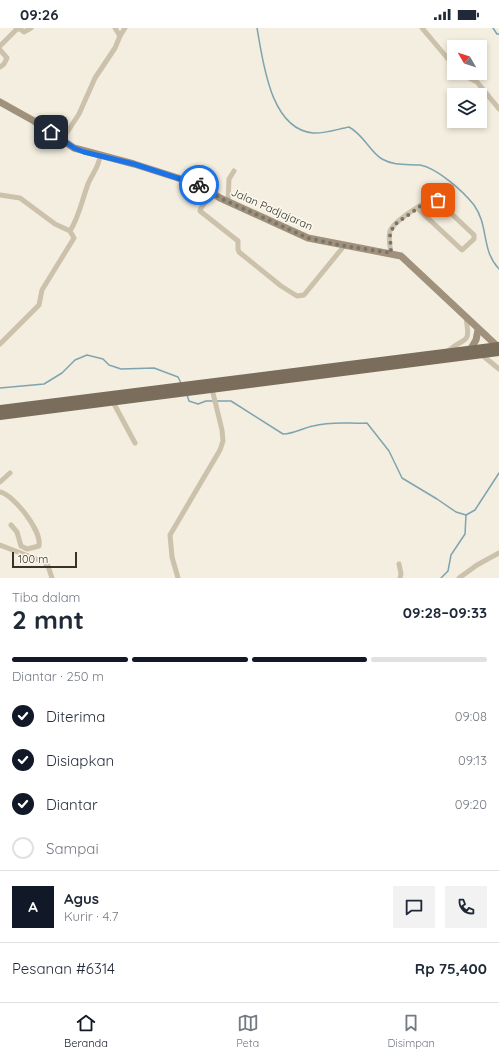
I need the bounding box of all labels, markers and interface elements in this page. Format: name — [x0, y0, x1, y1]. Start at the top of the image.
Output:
text: 09:26 — [20, 5, 59, 24]
north arrow — [447, 40, 487, 80]
map controls — [447, 40, 487, 128]
button: layers — [447, 88, 487, 128]
pin — [34, 115, 68, 149]
icon: home — [40, 121, 62, 143]
courier — [179, 165, 219, 205]
icon: bike — [188, 174, 210, 196]
pin — [421, 183, 455, 217]
street label: Jalan Padjajaran — [229, 185, 315, 233]
icon: bag — [427, 189, 449, 211]
scale bar — [12, 550, 77, 569]
text: 100 m — [18, 552, 48, 566]
text: Tiba dalam — [12, 589, 80, 605]
text: 2 mnt — [12, 603, 84, 636]
text: 09:28–09:33 — [403, 603, 487, 622]
text: Diantar · 250 m — [12, 668, 104, 684]
icon: check — [12, 705, 34, 727]
text: Diterima — [46, 707, 105, 726]
text: 09:08 — [455, 708, 487, 724]
icon: check — [12, 749, 34, 771]
text: Disiapkan — [46, 751, 114, 770]
text: 09:13 — [458, 752, 487, 768]
icon: check — [12, 793, 34, 815]
text: Diantar — [46, 795, 98, 814]
text: 09:20 — [455, 796, 487, 812]
text: Sampai — [46, 839, 99, 858]
button: chat — [393, 886, 435, 928]
button: phone — [445, 886, 487, 928]
text: Agus — [64, 889, 99, 908]
text: A — [28, 897, 38, 916]
text: Kurir · 4.7 — [64, 908, 118, 924]
text: Pesanan #6314 — [12, 959, 115, 978]
text: Rp 75,400 — [415, 959, 487, 978]
tab: Beranda — [64, 1012, 108, 1050]
tab: Peta — [236, 1012, 259, 1050]
tab: Disimpan — [387, 1012, 435, 1050]

